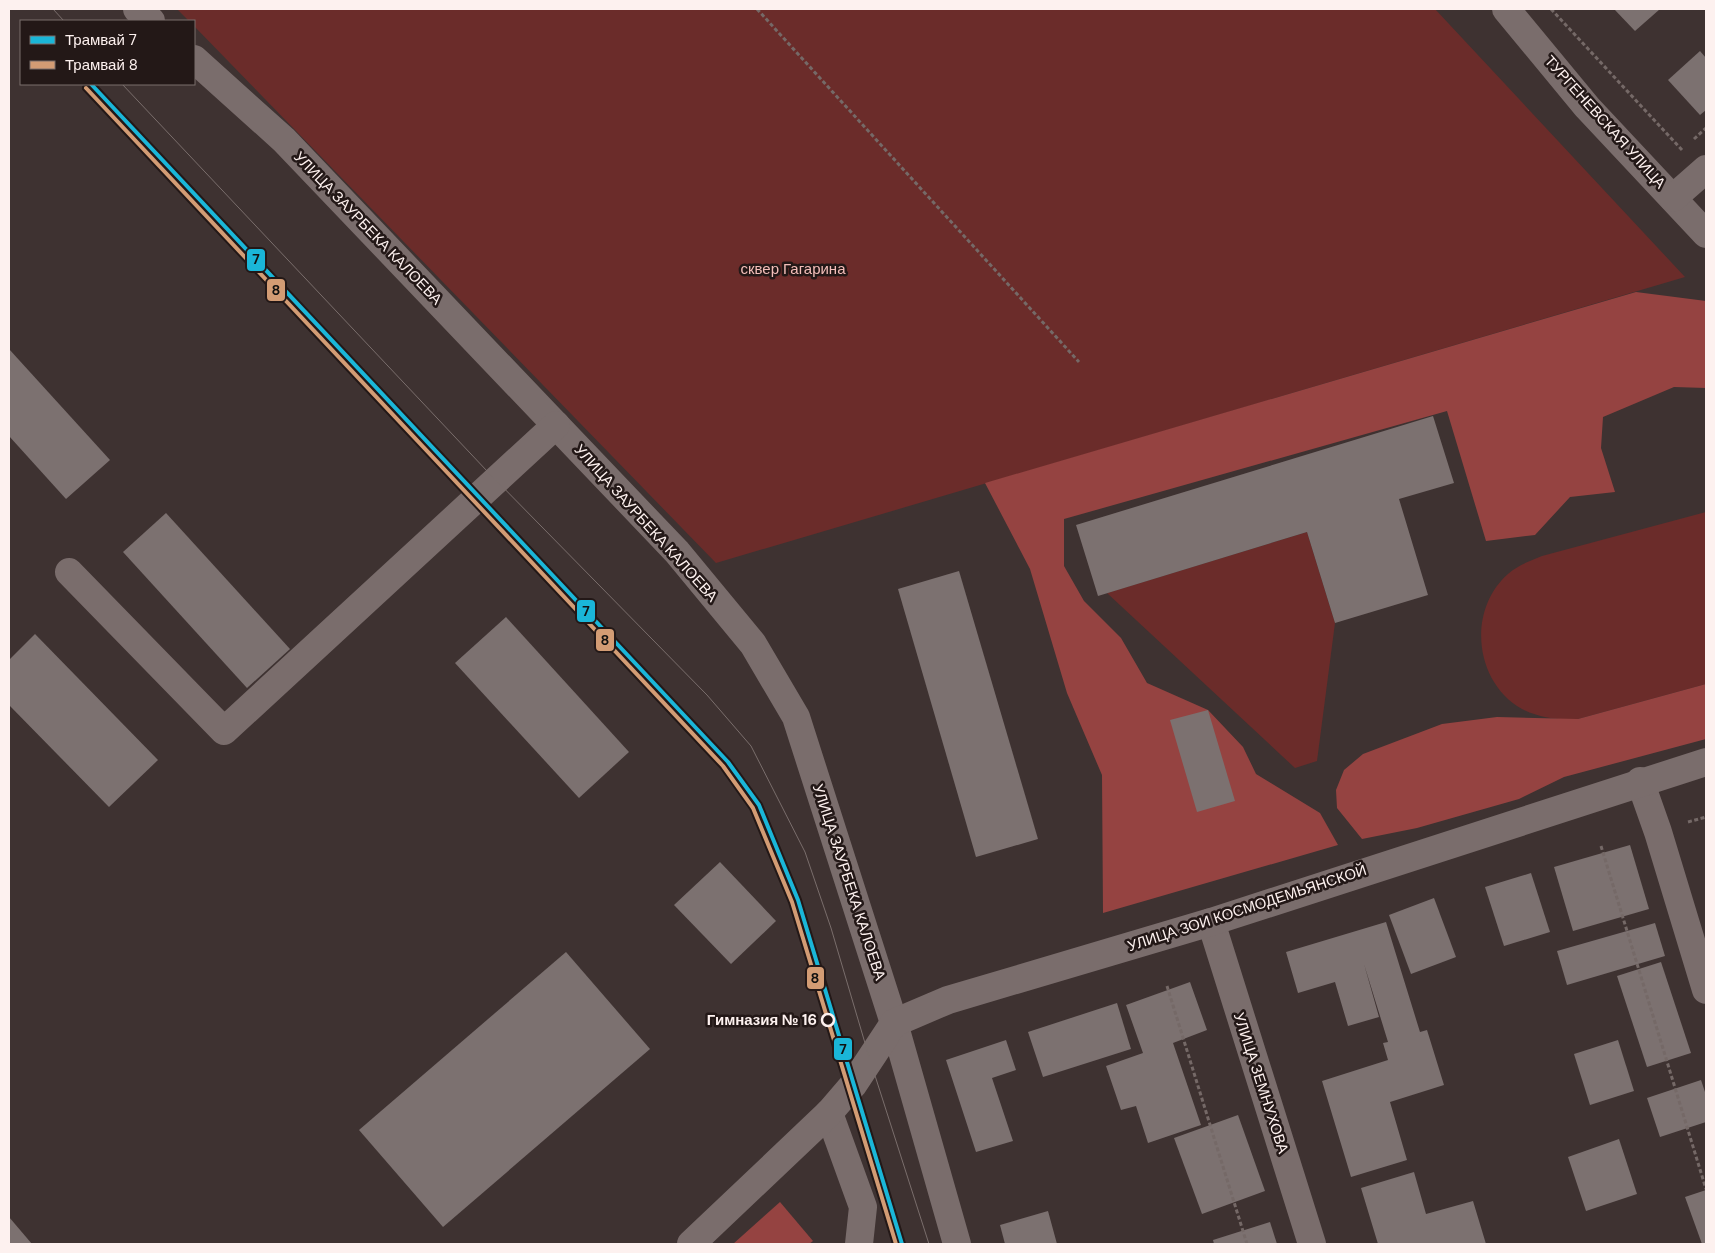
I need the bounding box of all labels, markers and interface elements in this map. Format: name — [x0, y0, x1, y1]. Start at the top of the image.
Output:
legend — [20, 20, 195, 85]
text: Трамвай 7 — [65, 30, 137, 50]
street label: ТУРГЕНЕВСКАЯ УЛИЦА — [1540, 51, 1670, 193]
text: Трамвай 8 — [65, 55, 138, 75]
street label: УЛИЦА ЗАУРБЕКА КАЛОЕВА — [289, 147, 447, 309]
line badge: 7 — [246, 248, 266, 272]
text: 7 — [252, 250, 260, 268]
park label: сквер Гагарина — [741, 259, 846, 279]
line badge: 8 — [266, 278, 286, 302]
text: 8 — [272, 281, 281, 299]
street label: УЛИЦА ЗАУРБЕКА КАЛОЕВА — [570, 440, 722, 606]
line badge: 7 — [576, 599, 596, 623]
text: 7 — [582, 602, 590, 620]
line badge: 8 — [595, 628, 615, 652]
text: 8 — [601, 631, 610, 649]
street label: УЛИЦА ЗАУРБЕКА КАЛОЕВА — [808, 781, 890, 983]
street label: УЛИЦА ЗОИ КОСМОДЕМЬЯНСКОЙ — [1125, 860, 1369, 956]
line badge: 8 — [806, 966, 825, 990]
text: 8 — [811, 969, 820, 987]
place label: Гимназия № 16 — [707, 1010, 817, 1030]
street label: УЛИЦА ЗЕМНУХОВА — [1229, 1010, 1293, 1156]
marker: Гимназия № 16 — [821, 1013, 835, 1027]
line badge: 7 — [833, 1037, 853, 1061]
text: 7 — [839, 1040, 847, 1058]

